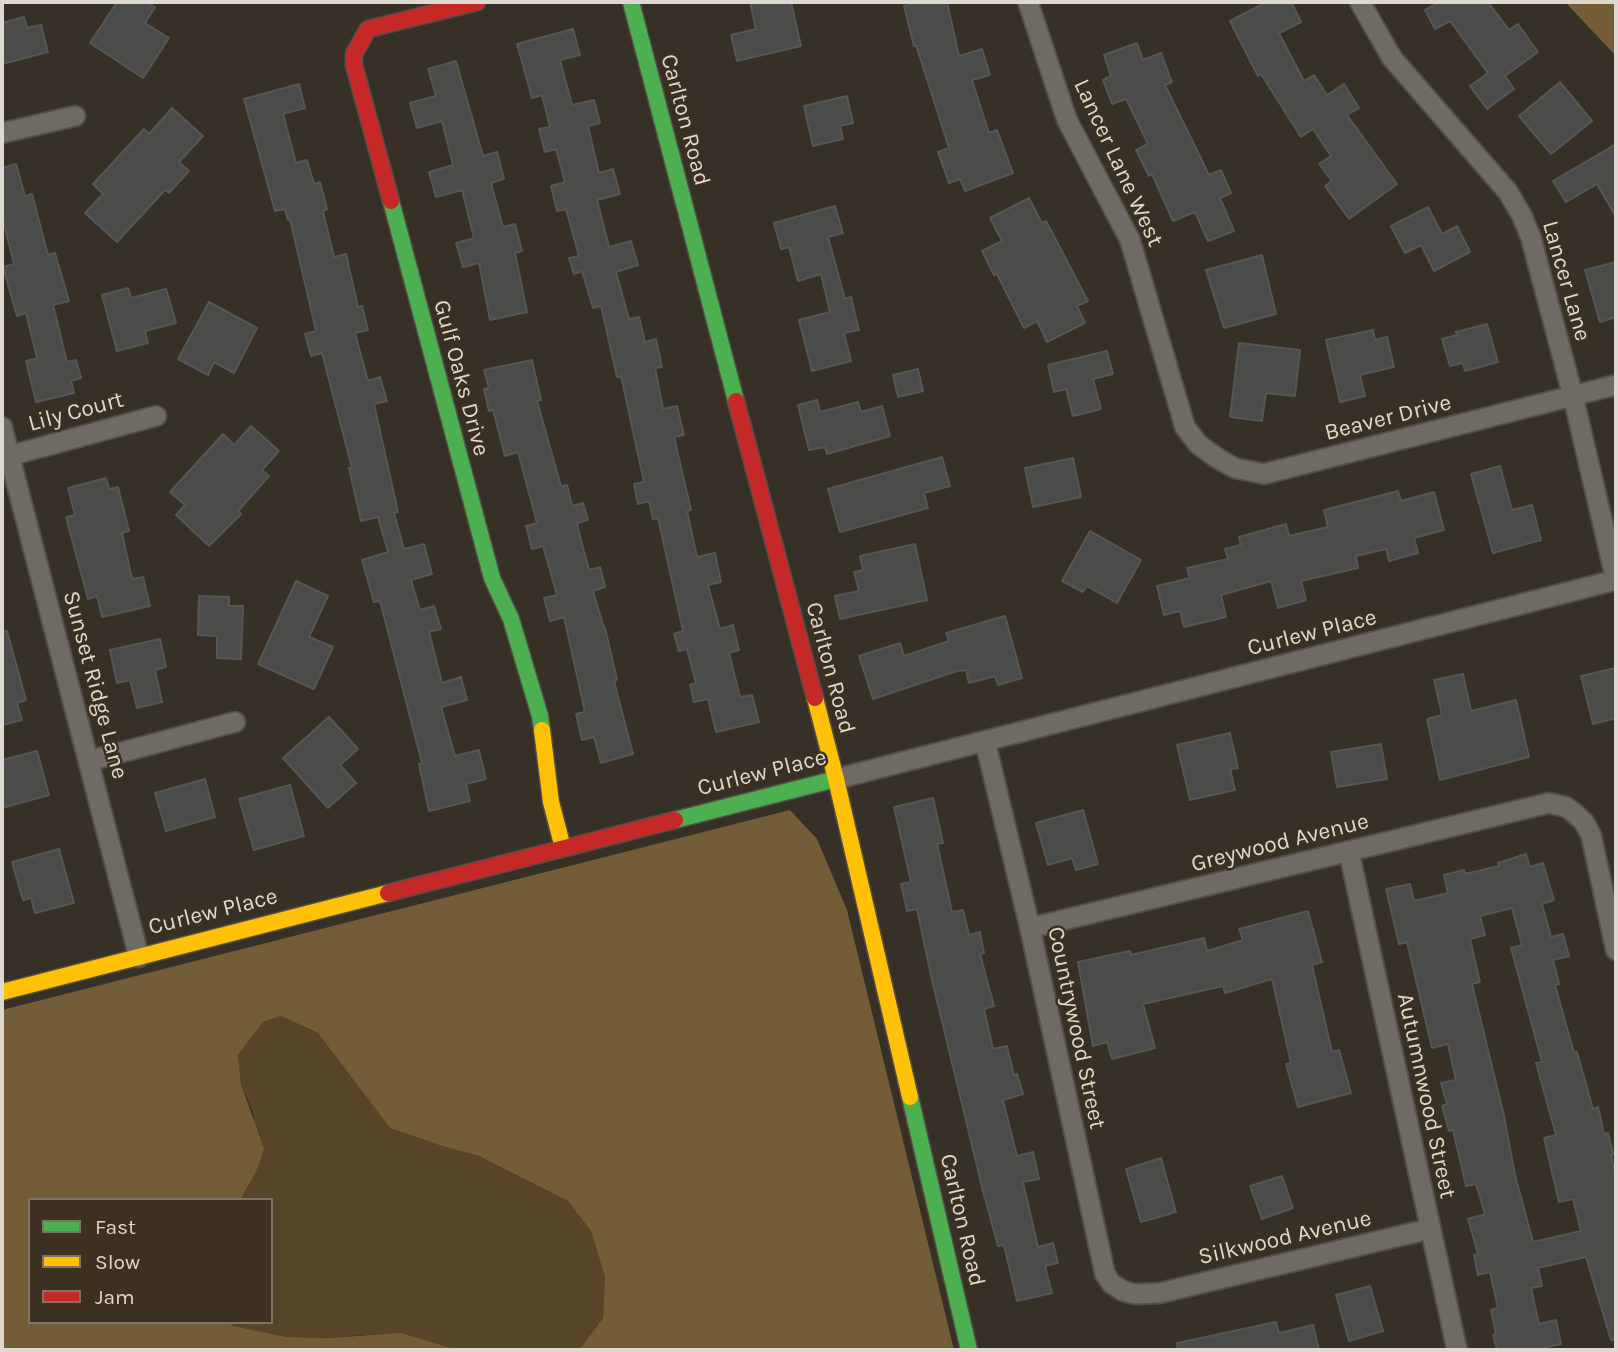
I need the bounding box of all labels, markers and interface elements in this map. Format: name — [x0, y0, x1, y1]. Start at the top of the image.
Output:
street label: Carlton Road — [654, 51, 716, 189]
street label: Lancer Lane West — [1067, 75, 1169, 251]
street label: Lancer Lane — [1536, 218, 1596, 344]
street label: Gulf Oaks Drive — [427, 297, 495, 459]
street label: Lily Court — [25, 386, 127, 438]
street label: Beaver Drive — [1322, 389, 1454, 447]
street label: Sunset Ridge Lane — [57, 588, 133, 782]
street label: Carlton Road — [799, 599, 861, 737]
street label: Curlew Place — [1245, 604, 1379, 662]
street label: Curlew Place — [695, 744, 829, 802]
street label: Greywood Avenue — [1188, 808, 1372, 878]
street label: Curlew Place — [146, 883, 280, 941]
street label: Countrywood Street — [1041, 924, 1111, 1132]
street label: Autumnwood Street — [1391, 991, 1461, 1201]
street label: Carlton Road — [933, 1151, 991, 1289]
legend — [28, 1198, 273, 1324]
street label: Silkwood Avenue — [1196, 1205, 1374, 1271]
text: Fast — [95, 1215, 136, 1239]
text: Slow — [95, 1250, 140, 1274]
text: Jam — [95, 1285, 135, 1309]

